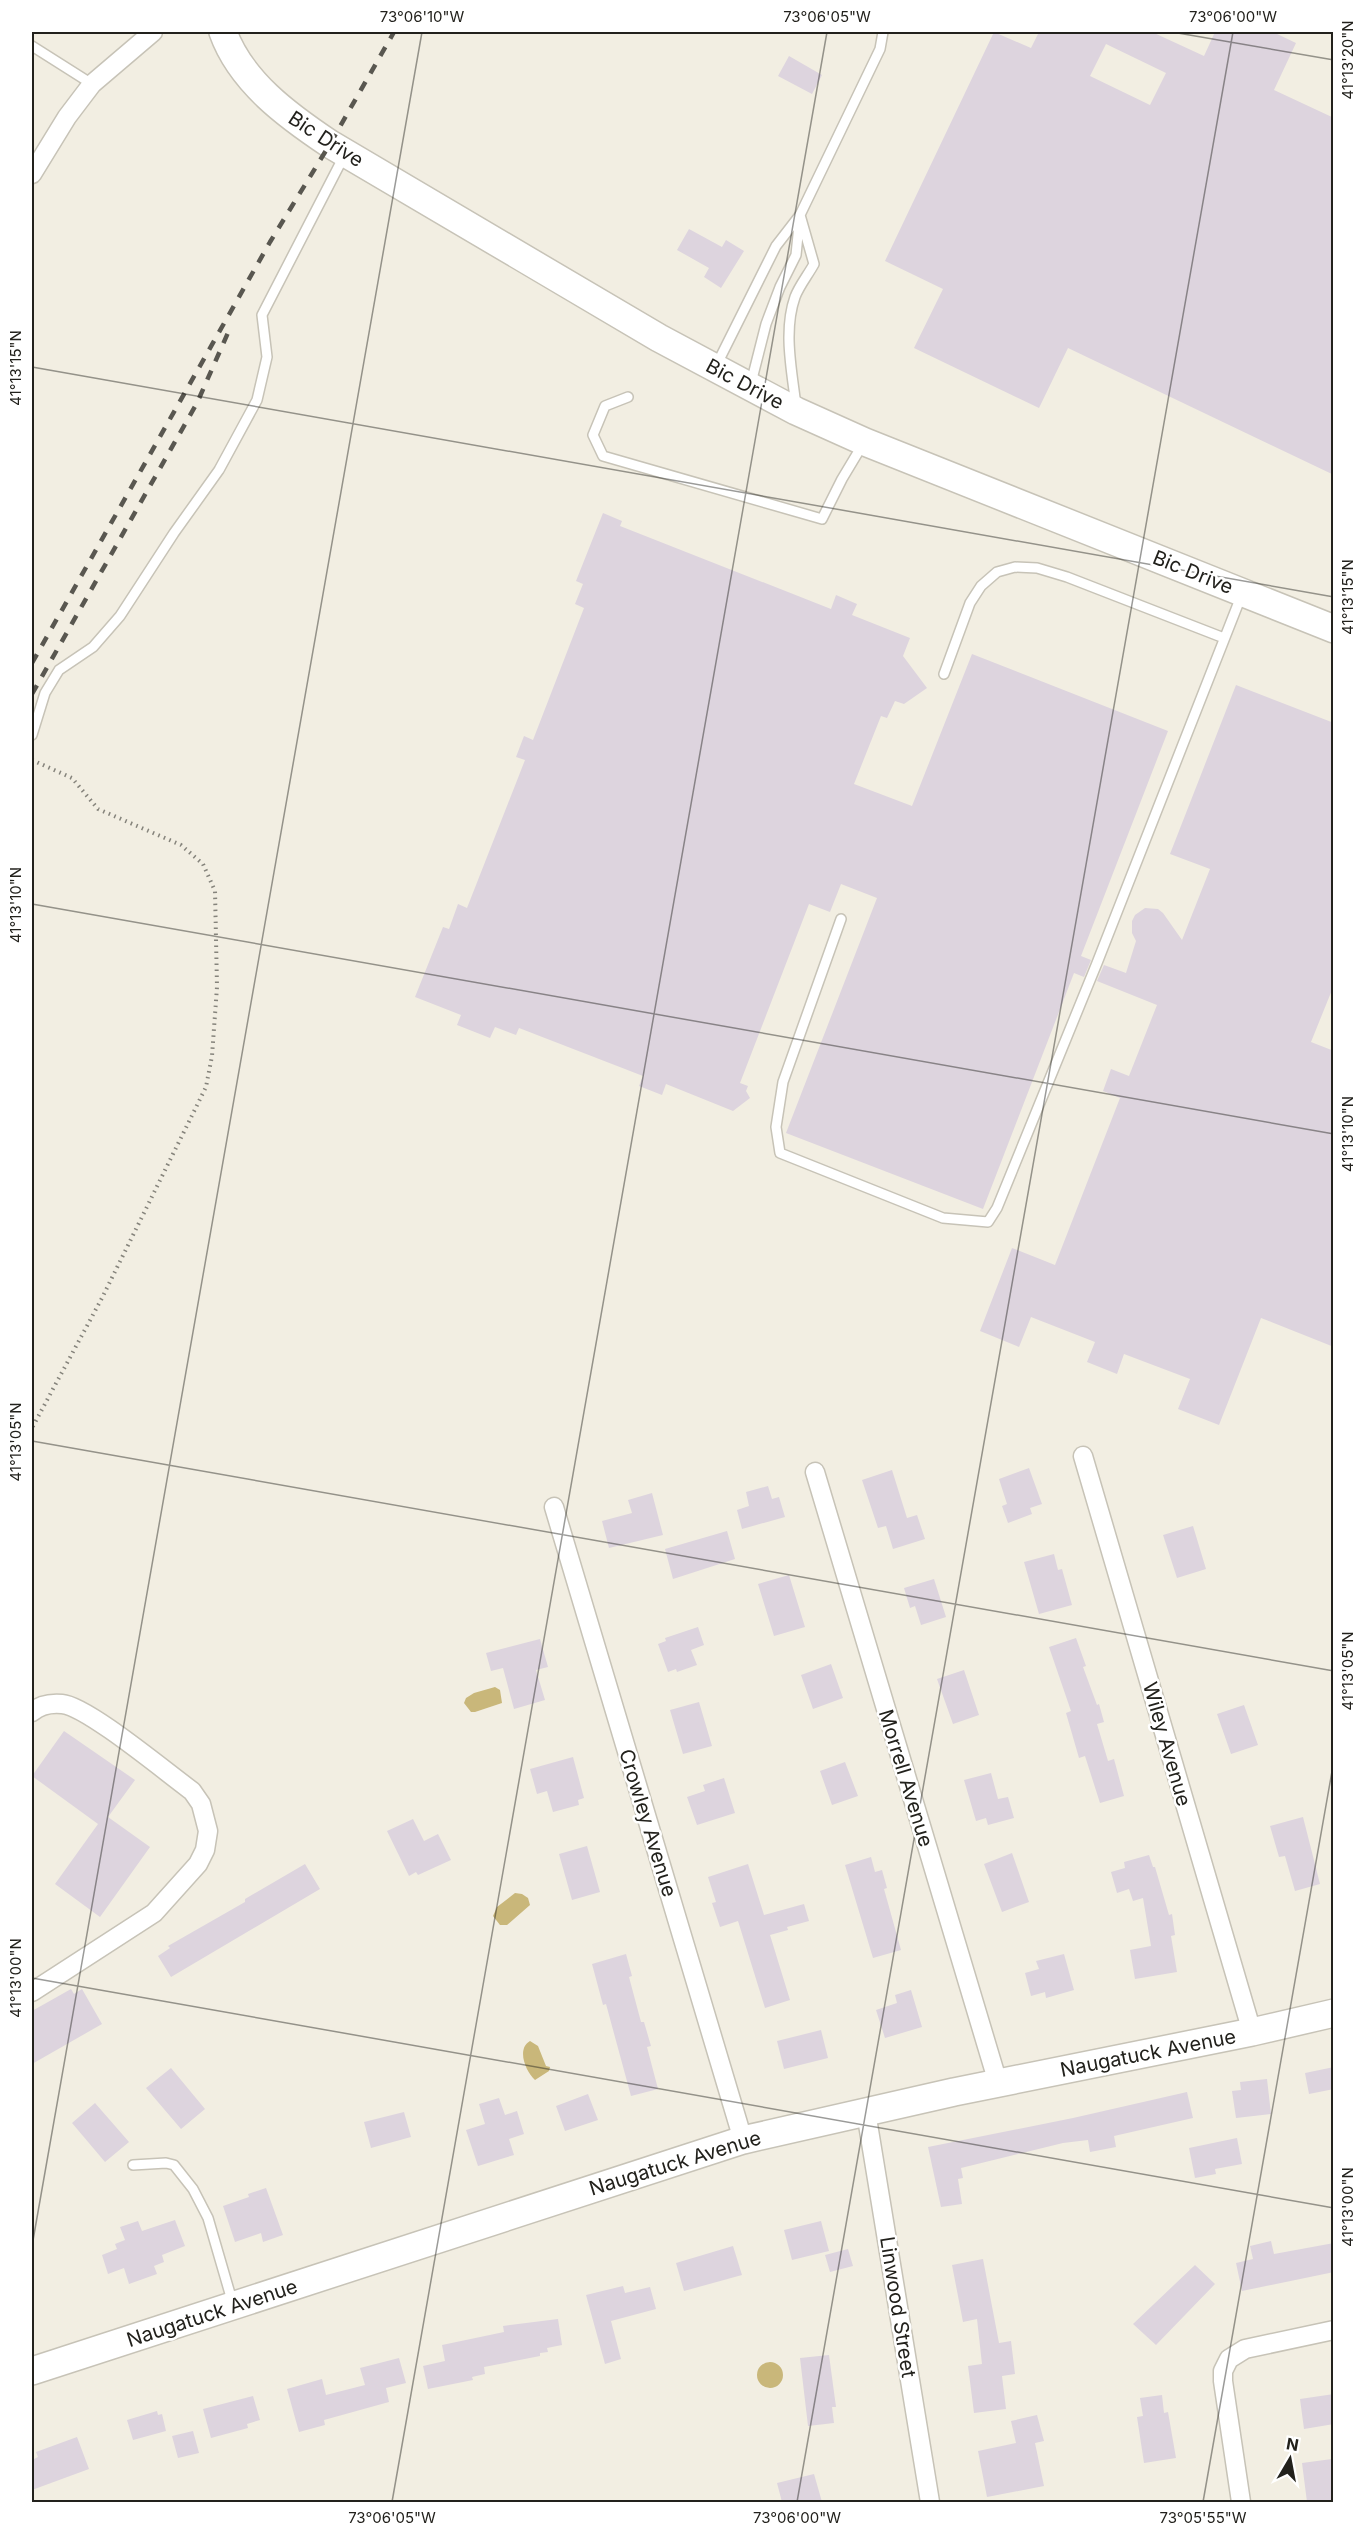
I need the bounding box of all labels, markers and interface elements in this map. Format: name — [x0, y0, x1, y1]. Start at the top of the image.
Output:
text: 73°06'10"W — [380, 7, 465, 26]
text: 73°06'05"W — [783, 7, 871, 26]
text: 73°06'00"W — [1189, 7, 1277, 26]
text: 41°13'20"N — [1338, 20, 1357, 100]
street label: Bic Drive — [284, 106, 368, 172]
text: 41°13'15"N — [6, 330, 25, 406]
street label: Bic Drive — [702, 354, 788, 414]
street label: Bic Drive — [1149, 545, 1237, 599]
text: 41°13'15"N — [1338, 559, 1357, 635]
text: 41°13'10"N — [6, 867, 25, 943]
text: 41°13'10"N — [1338, 1096, 1357, 1172]
text: 41°13'05"N — [6, 1402, 25, 1482]
text: 41°13'05"N — [1338, 1631, 1357, 1711]
street label: Wiley Avenue — [1138, 1679, 1196, 1809]
street label: Morrell Avenue — [874, 1706, 938, 1850]
street label: Crowley Avenue — [614, 1746, 682, 1900]
text: 41°13'00"N — [6, 1938, 25, 2018]
street label: Naugatuck Avenue — [1058, 2024, 1238, 2082]
street label: Naugatuck Avenue — [586, 2125, 764, 2201]
text: 41°13'00"N — [1338, 2167, 1357, 2247]
street label: Linwood Street — [875, 2235, 921, 2380]
street label: Naugatuck Avenue — [124, 2274, 300, 2352]
north arrow — [1260, 2429, 1320, 2489]
text: N — [1285, 2433, 1300, 2455]
text: 73°06'05"W — [348, 2508, 436, 2527]
text: 73°06'00"W — [753, 2508, 841, 2527]
text: 73°05'55"W — [1159, 2508, 1247, 2527]

